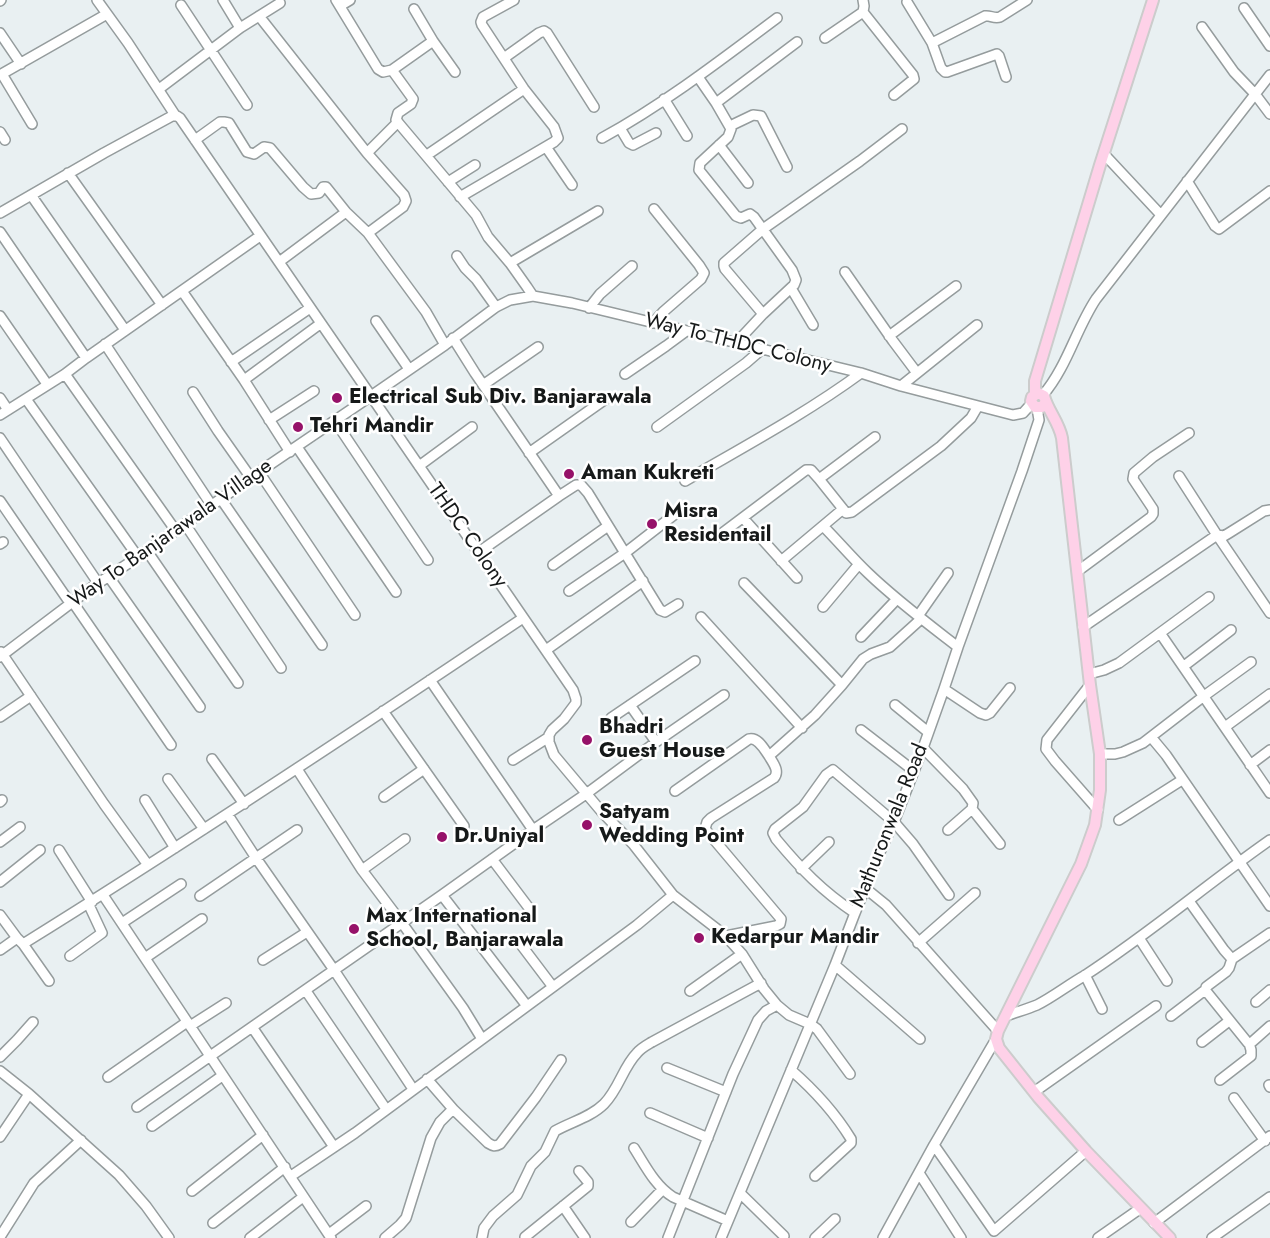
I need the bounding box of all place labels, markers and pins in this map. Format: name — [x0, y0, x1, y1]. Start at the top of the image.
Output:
place label: Electrical Sub Div. Banjarawala — [349, 385, 652, 411]
marker: Electrical Sub Div. Banjarawala — [330, 391, 344, 405]
place label: Tehri Mandir — [310, 414, 434, 440]
marker: Tehri Mandir — [291, 420, 305, 434]
place label: Aman Kukreti — [581, 461, 714, 487]
marker: Aman Kukreti — [562, 467, 576, 481]
place label: Misra Residentail — [664, 499, 772, 549]
marker: Misra Residentail — [645, 517, 659, 531]
place label: Bhadri Guest House — [599, 715, 725, 765]
marker: Bhadri Guest House — [580, 733, 594, 747]
place label: Satyam Wedding Point — [599, 800, 744, 850]
marker: Satyam Wedding Point — [580, 818, 594, 832]
place label: Dr.Uniyal — [454, 824, 544, 850]
marker: Dr.Uniyal — [435, 830, 449, 844]
place label: Max International School, Banjarawala — [366, 904, 564, 954]
marker: Max International School, Banjarawala — [347, 922, 361, 936]
place label: Kedarpur Mandir — [711, 925, 879, 951]
marker: Kedarpur Mandir — [692, 931, 706, 945]

